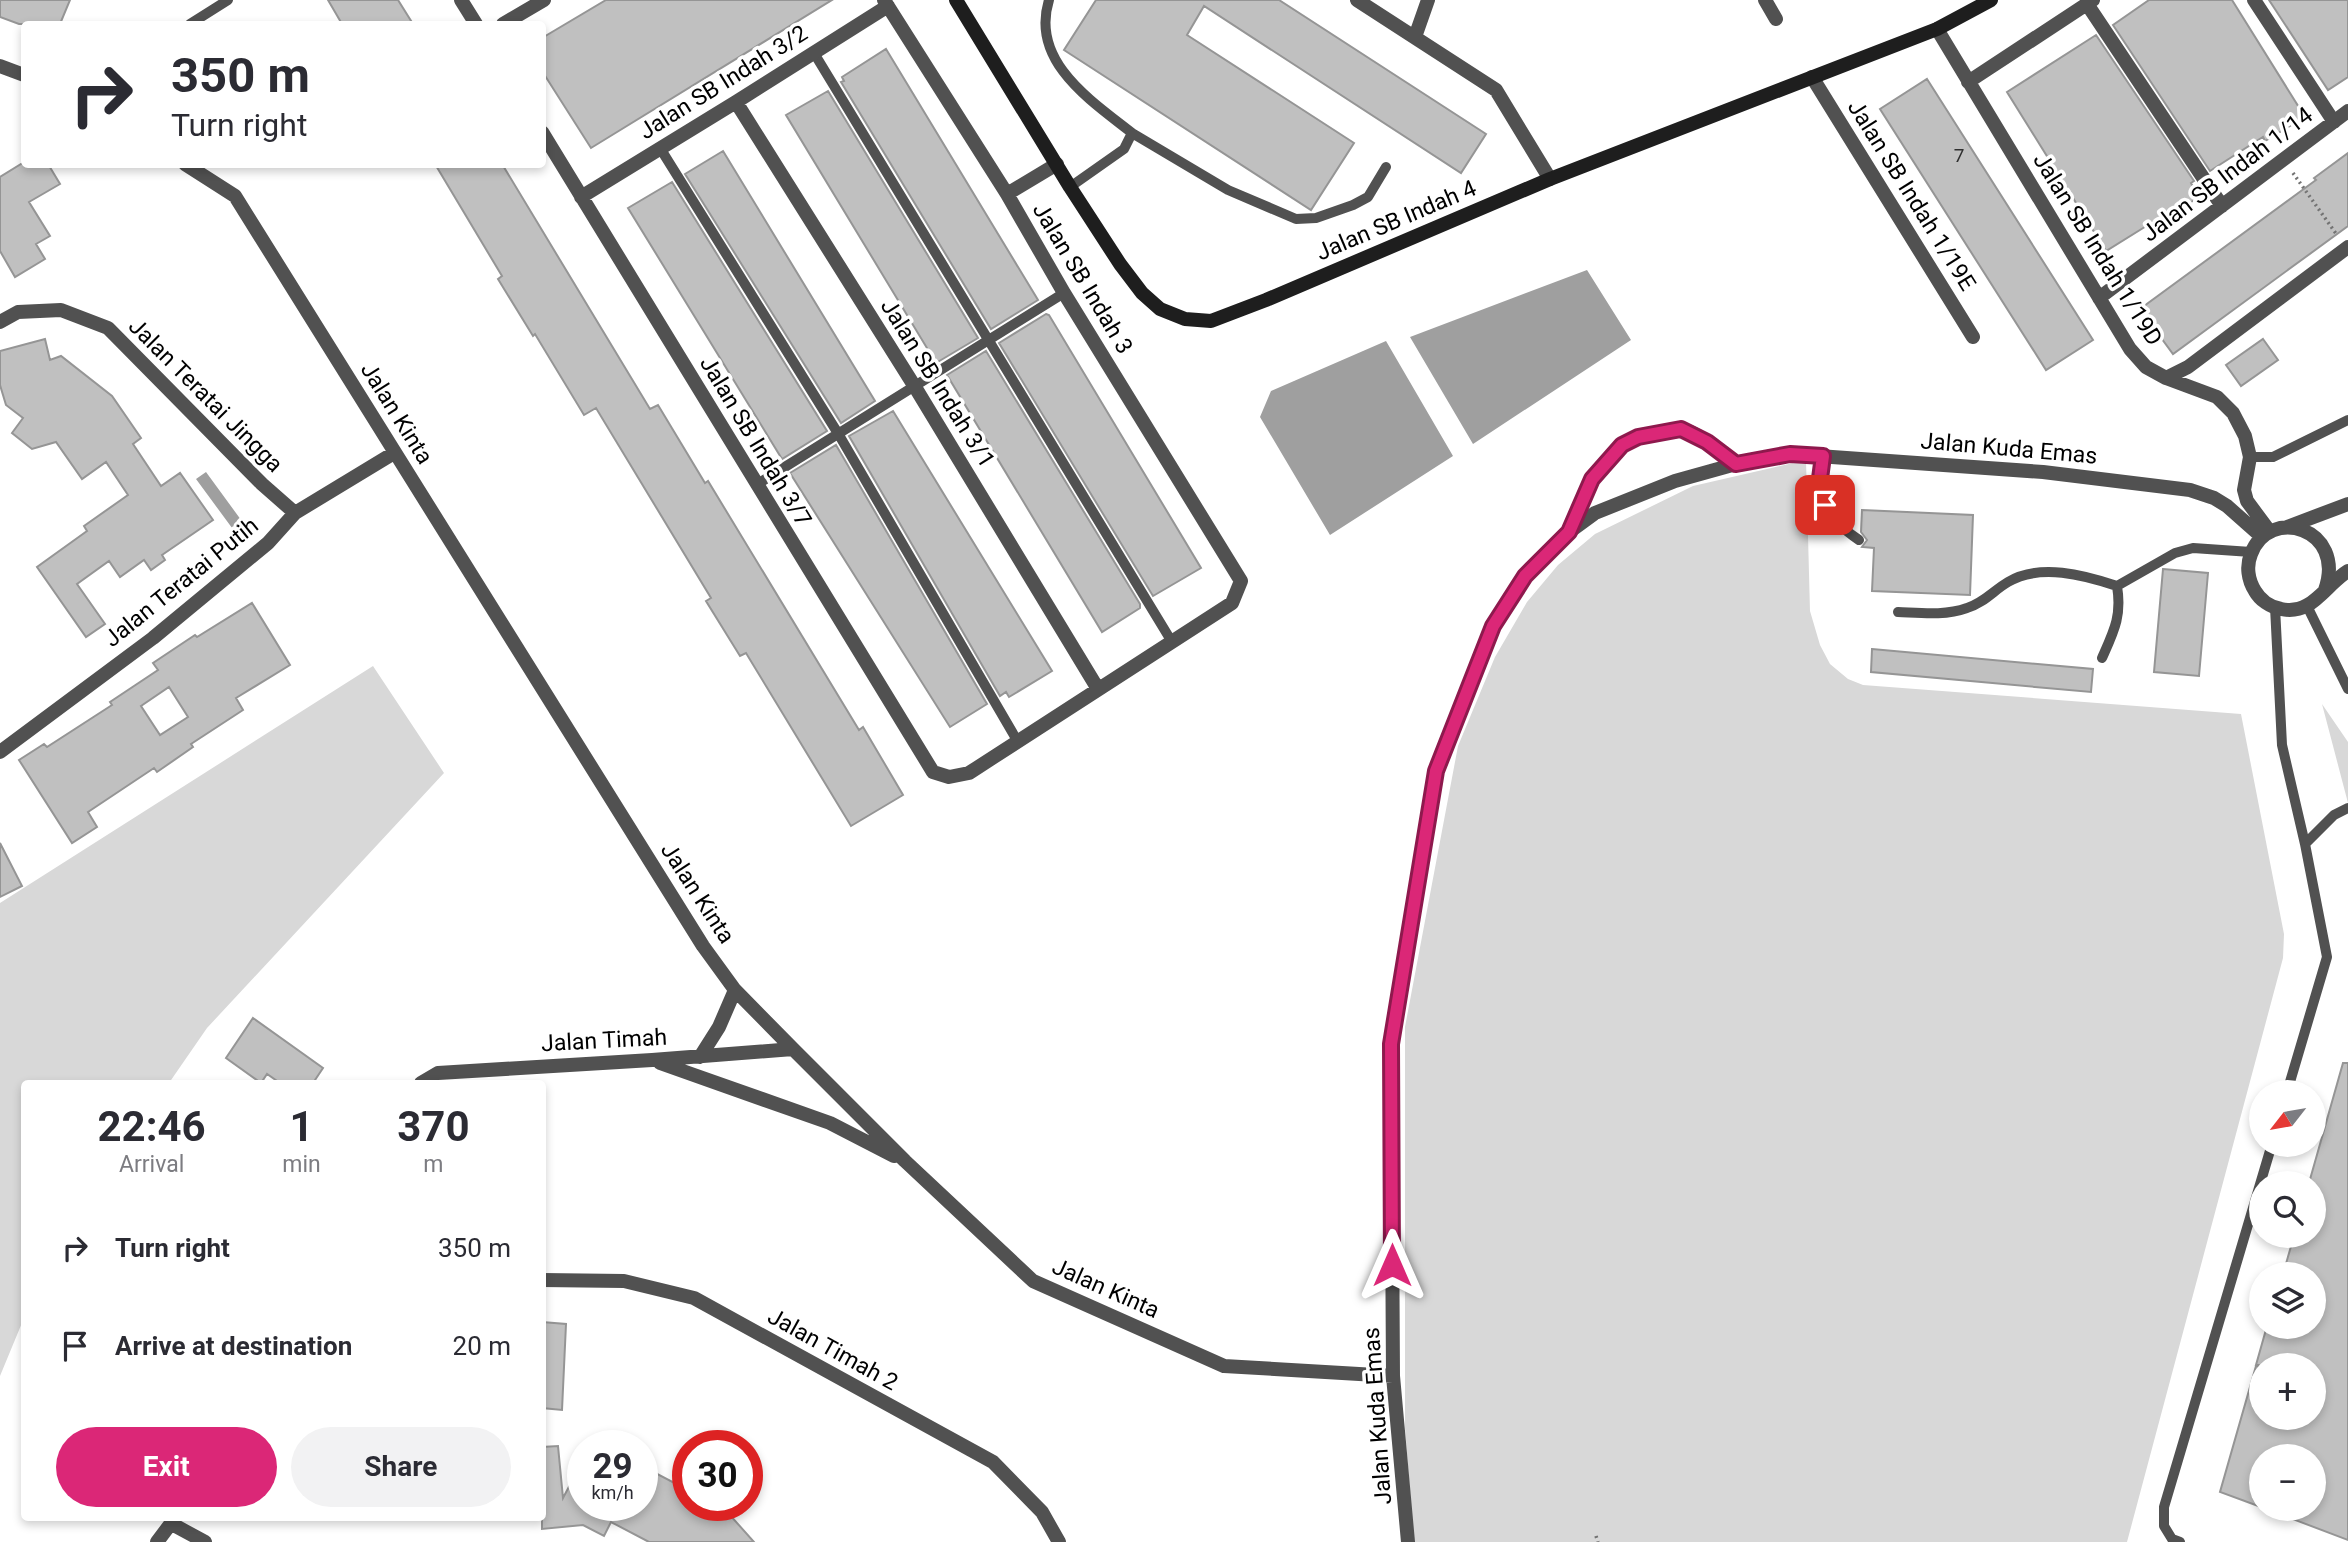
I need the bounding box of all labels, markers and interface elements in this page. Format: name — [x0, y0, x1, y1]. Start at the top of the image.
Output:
street label: Jalan SB Indah 3/2 — [634, 20, 813, 145]
text: 350 m — [171, 47, 310, 104]
icon: right — [56, 49, 147, 140]
street label: Jalan SB Indah 1/19E — [1842, 95, 1981, 296]
street label: Jalan SB Indah 1/14 — [2137, 101, 2318, 247]
text: Turn right — [171, 106, 307, 144]
house number: 7 — [1954, 144, 1964, 167]
street label: Jalan SB Indah 1/19D — [2027, 148, 2168, 350]
street label: Jalan SB Indah 4 — [1312, 175, 1480, 266]
street label: Jalan SB Indah 3 — [1027, 198, 1138, 359]
street label: Jalan SB Indah 3/1 — [875, 294, 1000, 472]
street label: Jalan Teratai Jingga — [123, 313, 288, 478]
street label: Jalan SB Indah 3/7 — [694, 351, 817, 531]
street label: Jalan Kinta — [355, 358, 438, 469]
street label: Jalan Kuda Emas — [1919, 427, 2098, 470]
pin — [1795, 475, 1855, 535]
icon: arrive — [1806, 486, 1844, 524]
street label: Jalan Teratai Putih — [99, 512, 264, 653]
street label: Jalan Kinta — [655, 838, 740, 949]
street label: Jalan Timah — [540, 1024, 668, 1057]
north arrow — [2249, 1080, 2326, 1157]
map controls — [2249, 1080, 2326, 1521]
text: 22:46 — [98, 1102, 206, 1151]
text: 1 — [289, 1102, 314, 1151]
text: 370 — [397, 1102, 470, 1151]
text: Arrival — [119, 1151, 184, 1178]
text: min — [282, 1151, 321, 1178]
text: m — [423, 1151, 443, 1178]
button: search — [2249, 1171, 2326, 1248]
position arrow — [1355, 1228, 1429, 1302]
icon: right — [56, 1229, 94, 1267]
text: Turn right — [115, 1233, 230, 1263]
text: 350 m — [438, 1233, 511, 1263]
street label: Jalan Kinta — [1048, 1253, 1164, 1324]
button: layers — [2249, 1262, 2326, 1339]
street label: Jalan Timah 2 — [763, 1303, 903, 1396]
icon: arrive — [56, 1327, 94, 1365]
street label: Jalan Kuda Emas — [1358, 1327, 1397, 1505]
text: Arrive at destination — [115, 1331, 352, 1361]
text: 20 m — [453, 1331, 511, 1361]
button: + — [2249, 1353, 2326, 1430]
button: Exit — [56, 1427, 277, 1507]
button: Share — [291, 1427, 511, 1507]
speed limit sign: 30 — [672, 1430, 763, 1521]
button: − — [2249, 1444, 2326, 1521]
text: 29 — [592, 1446, 633, 1487]
text: km/h — [591, 1482, 634, 1503]

